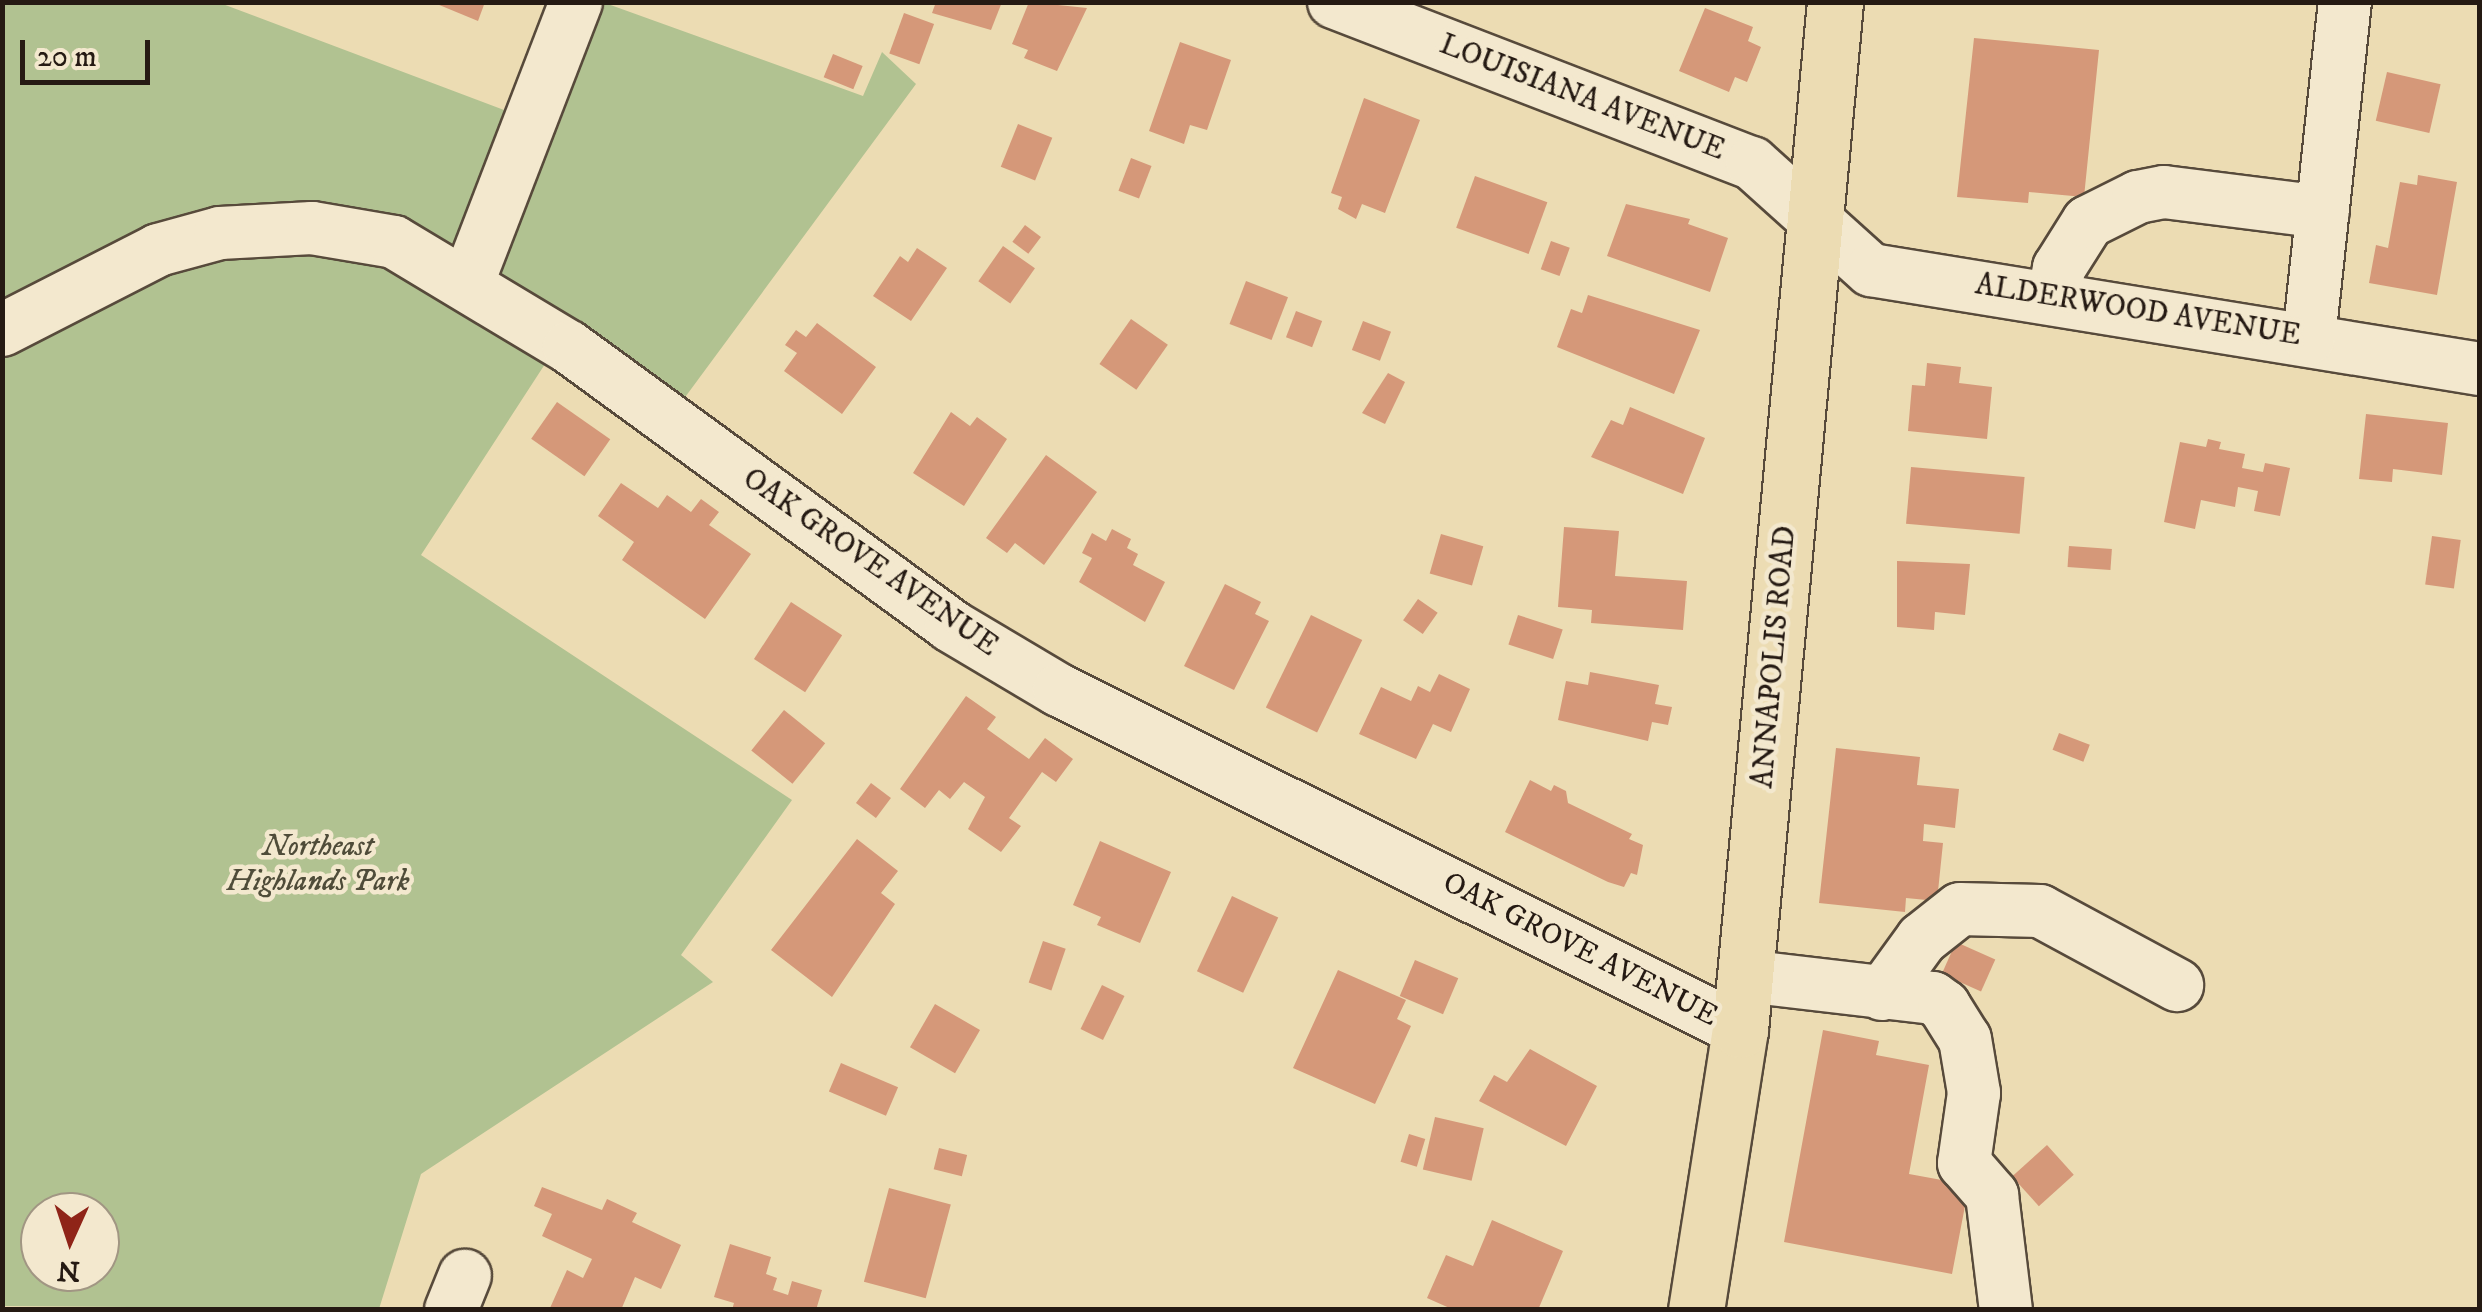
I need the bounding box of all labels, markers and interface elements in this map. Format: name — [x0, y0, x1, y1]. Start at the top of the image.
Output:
scale bar — [25, 20, 155, 82]
street label: LOUISIANA AVENUE — [1434, 27, 1730, 169]
text: 20 m — [37, 39, 97, 76]
street label: ALDERWOOD AVENUE — [1973, 267, 2303, 355]
street label: OAK GROVE AVENUE — [735, 461, 1005, 665]
street label: ANNAPOLIS ROAD — [1746, 524, 1804, 790]
park label: Northeast Highlands Park — [227, 829, 409, 900]
street label: OAK GROVE AVENUE — [1437, 865, 1723, 1035]
north arrow — [20, 1192, 120, 1292]
text: N — [56, 1252, 81, 1289]

